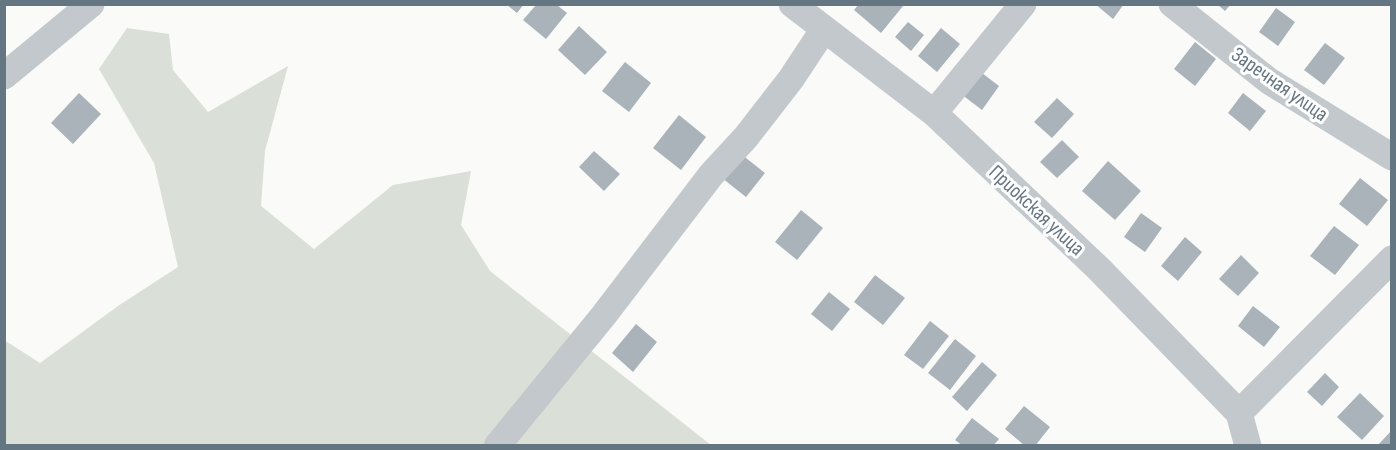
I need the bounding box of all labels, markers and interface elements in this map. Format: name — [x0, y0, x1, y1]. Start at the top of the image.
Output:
street label: Заречная улица — [1227, 42, 1333, 127]
street label: Приокская улица — [984, 160, 1090, 261]

